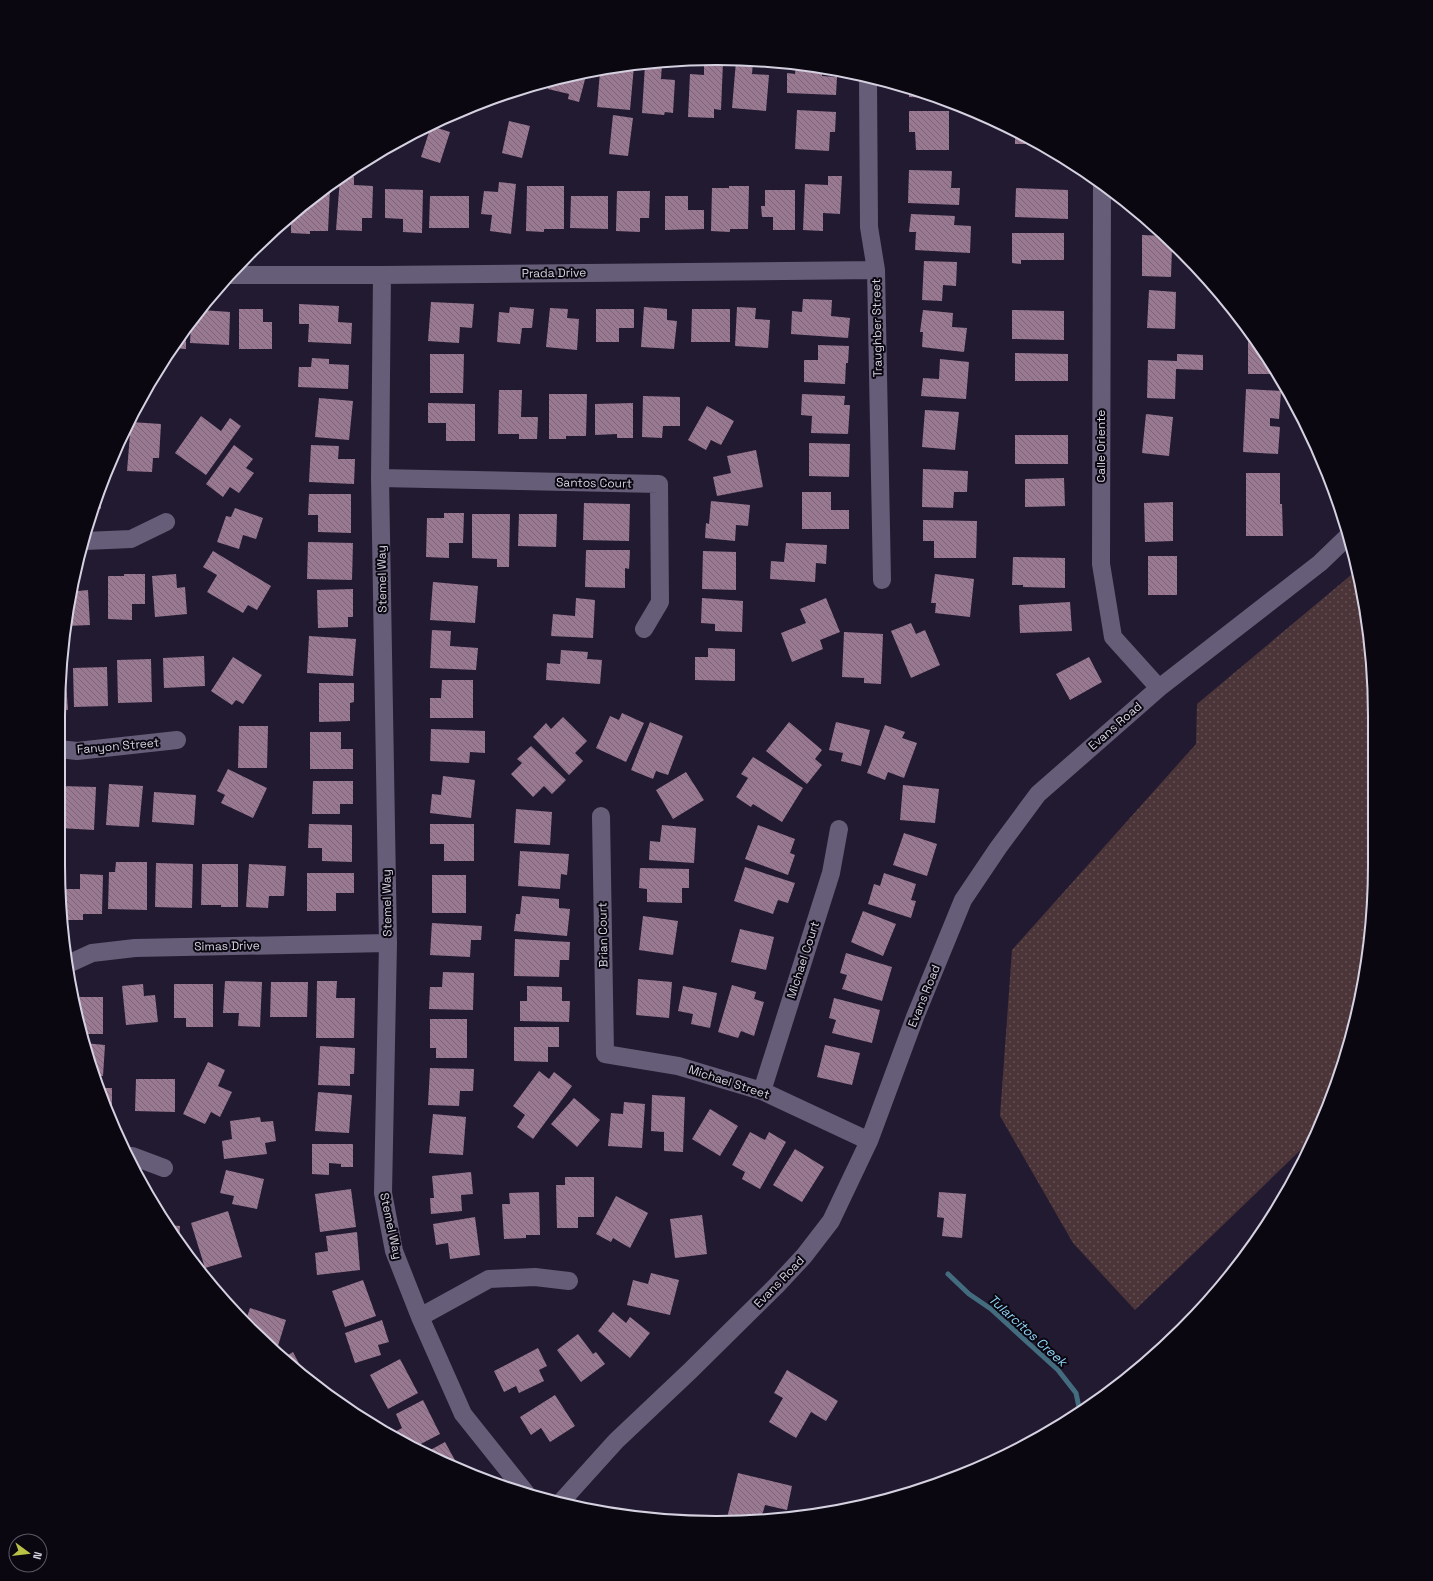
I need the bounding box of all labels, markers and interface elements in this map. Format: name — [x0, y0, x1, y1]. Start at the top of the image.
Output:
street label: Prada Drive — [521, 264, 587, 282]
street label: Traughber Street — [868, 279, 886, 377]
street label: Calle Oriente — [1093, 410, 1109, 482]
street label: Santos Court — [556, 474, 632, 492]
street label: Stemel Way — [373, 545, 391, 613]
street label: Evans Road — [1085, 698, 1145, 754]
street label: Fanyon Street — [76, 734, 160, 758]
street label: Stemel Way — [378, 869, 396, 937]
street label: Brian Court — [594, 902, 612, 968]
street label: Michael Court — [783, 919, 823, 1001]
street label: Simas Drive — [194, 937, 260, 955]
street label: Evans Road — [904, 962, 944, 1030]
street label: Michael Street — [686, 1061, 772, 1103]
street label: Stemel Way — [376, 1191, 406, 1261]
street label: Evans Road — [750, 1253, 808, 1311]
water label: Tularcitos Creek — [985, 1291, 1072, 1372]
north arrow — [8, 1533, 48, 1573]
text: N — [30, 1550, 45, 1561]

